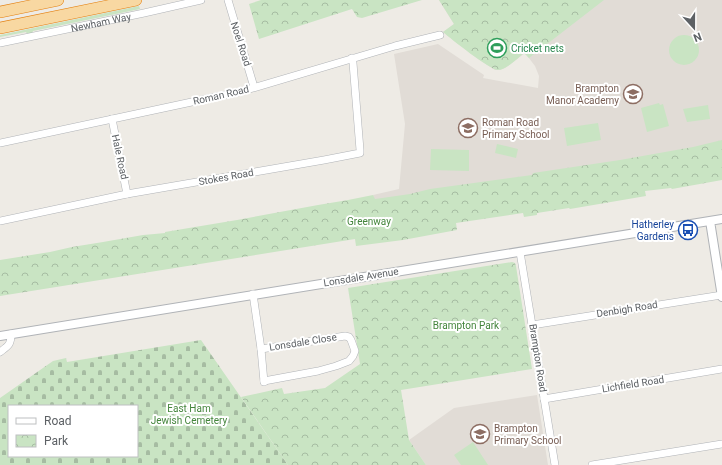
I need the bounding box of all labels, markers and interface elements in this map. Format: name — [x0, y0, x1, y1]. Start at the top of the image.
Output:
north arrow — [674, 8, 714, 48]
street label: Newham Way — [70, 10, 132, 34]
street label: Noel Road — [229, 20, 253, 68]
text: N — [691, 29, 703, 44]
sports icon: Cricket nets — [486, 37, 508, 59]
place label: Cricket nets — [511, 43, 564, 54]
street label: Roman Road — [192, 83, 250, 107]
place label: Brampton Manor Academy — [546, 83, 619, 106]
school or university icon: Brampton Manor Academy — [622, 83, 644, 105]
school or university icon: Roman Road Primary School — [457, 117, 479, 139]
place label: Roman Road Primary School — [482, 117, 550, 140]
street label: Hale Road — [110, 133, 130, 181]
street label: Stokes Road — [198, 167, 254, 187]
park label: Greenway — [347, 216, 391, 227]
place label: Hatherley Gardens — [632, 219, 674, 242]
bus stop icon: Hatherley Gardens — [677, 219, 699, 241]
street label: Lonsdale Avenue — [323, 266, 399, 288]
street label: Denbigh Road — [596, 299, 658, 319]
park label: Brampton Park — [433, 320, 500, 331]
street label: Brampton Road — [527, 323, 549, 393]
street label: Lonsdale Close — [268, 331, 338, 353]
street label: Lichfield Road — [601, 374, 665, 394]
park label: East Ham Jewish Cemetery — [151, 403, 228, 426]
legend — [8, 405, 138, 457]
text: Road — [44, 414, 72, 428]
school or university icon: Brampton Primary School — [469, 423, 491, 445]
place label: Brampton Primary School — [494, 423, 562, 446]
text: Park — [44, 434, 69, 448]

